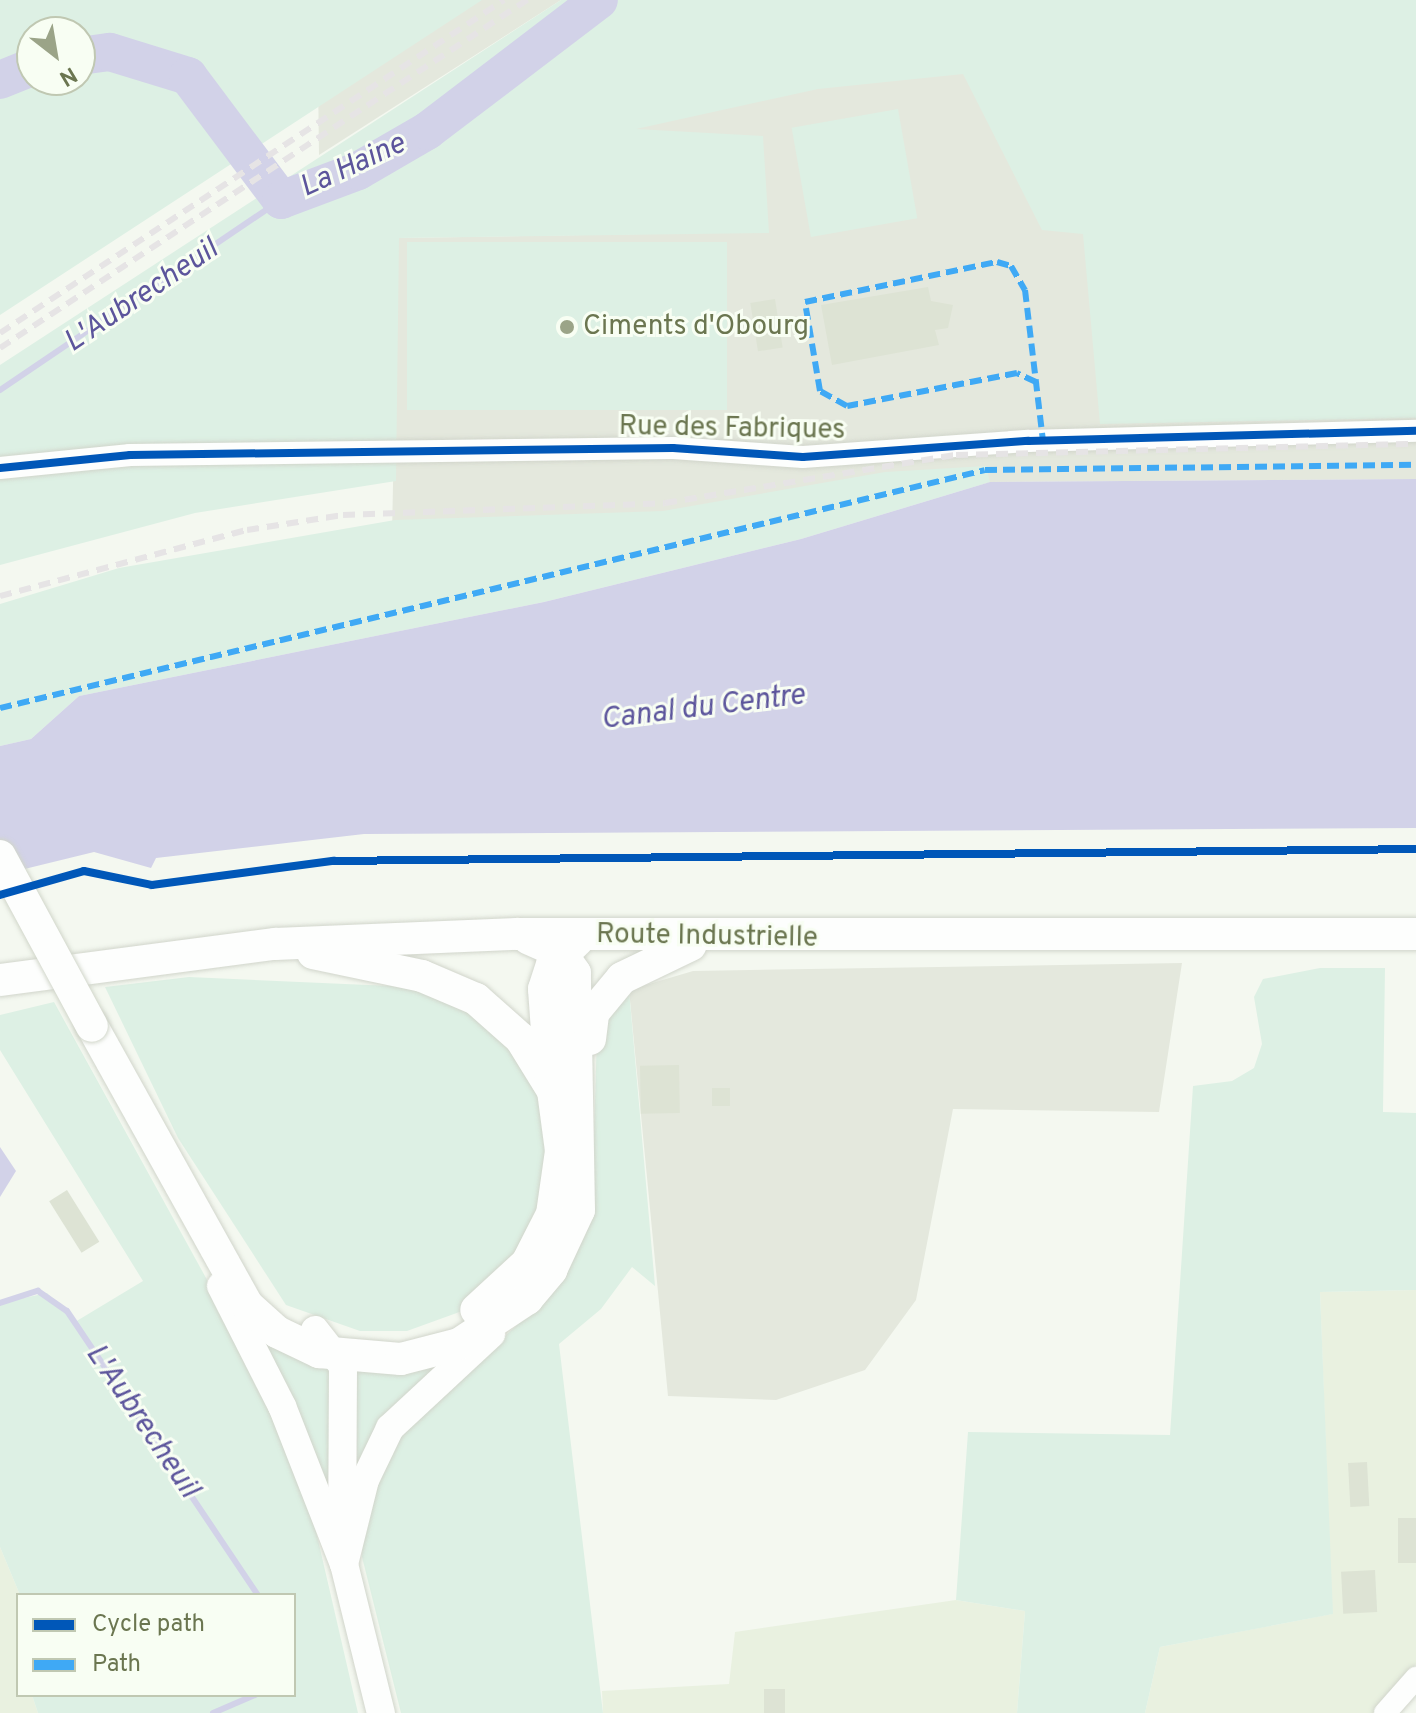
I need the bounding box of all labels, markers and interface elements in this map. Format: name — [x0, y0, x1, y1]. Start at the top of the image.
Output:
north arrow — [16, 16, 96, 96]
text: N — [54, 60, 81, 91]
water label: La Haine — [294, 127, 412, 207]
water label: L'Aubrecheuil — [58, 232, 226, 362]
place label: Ciments d'Obourg — [583, 310, 809, 344]
marker: Ciments d'Obourg — [558, 318, 576, 336]
street label: Rue des Fabriques — [618, 410, 846, 448]
water label: Canal du Centre — [599, 679, 807, 739]
street label: Route Industrielle — [596, 918, 818, 956]
water label: L'Aubrecheuil — [76, 1338, 206, 1506]
legend — [16, 1593, 296, 1697]
text: Cycle path — [92, 1610, 205, 1640]
text: Path — [92, 1650, 141, 1680]

